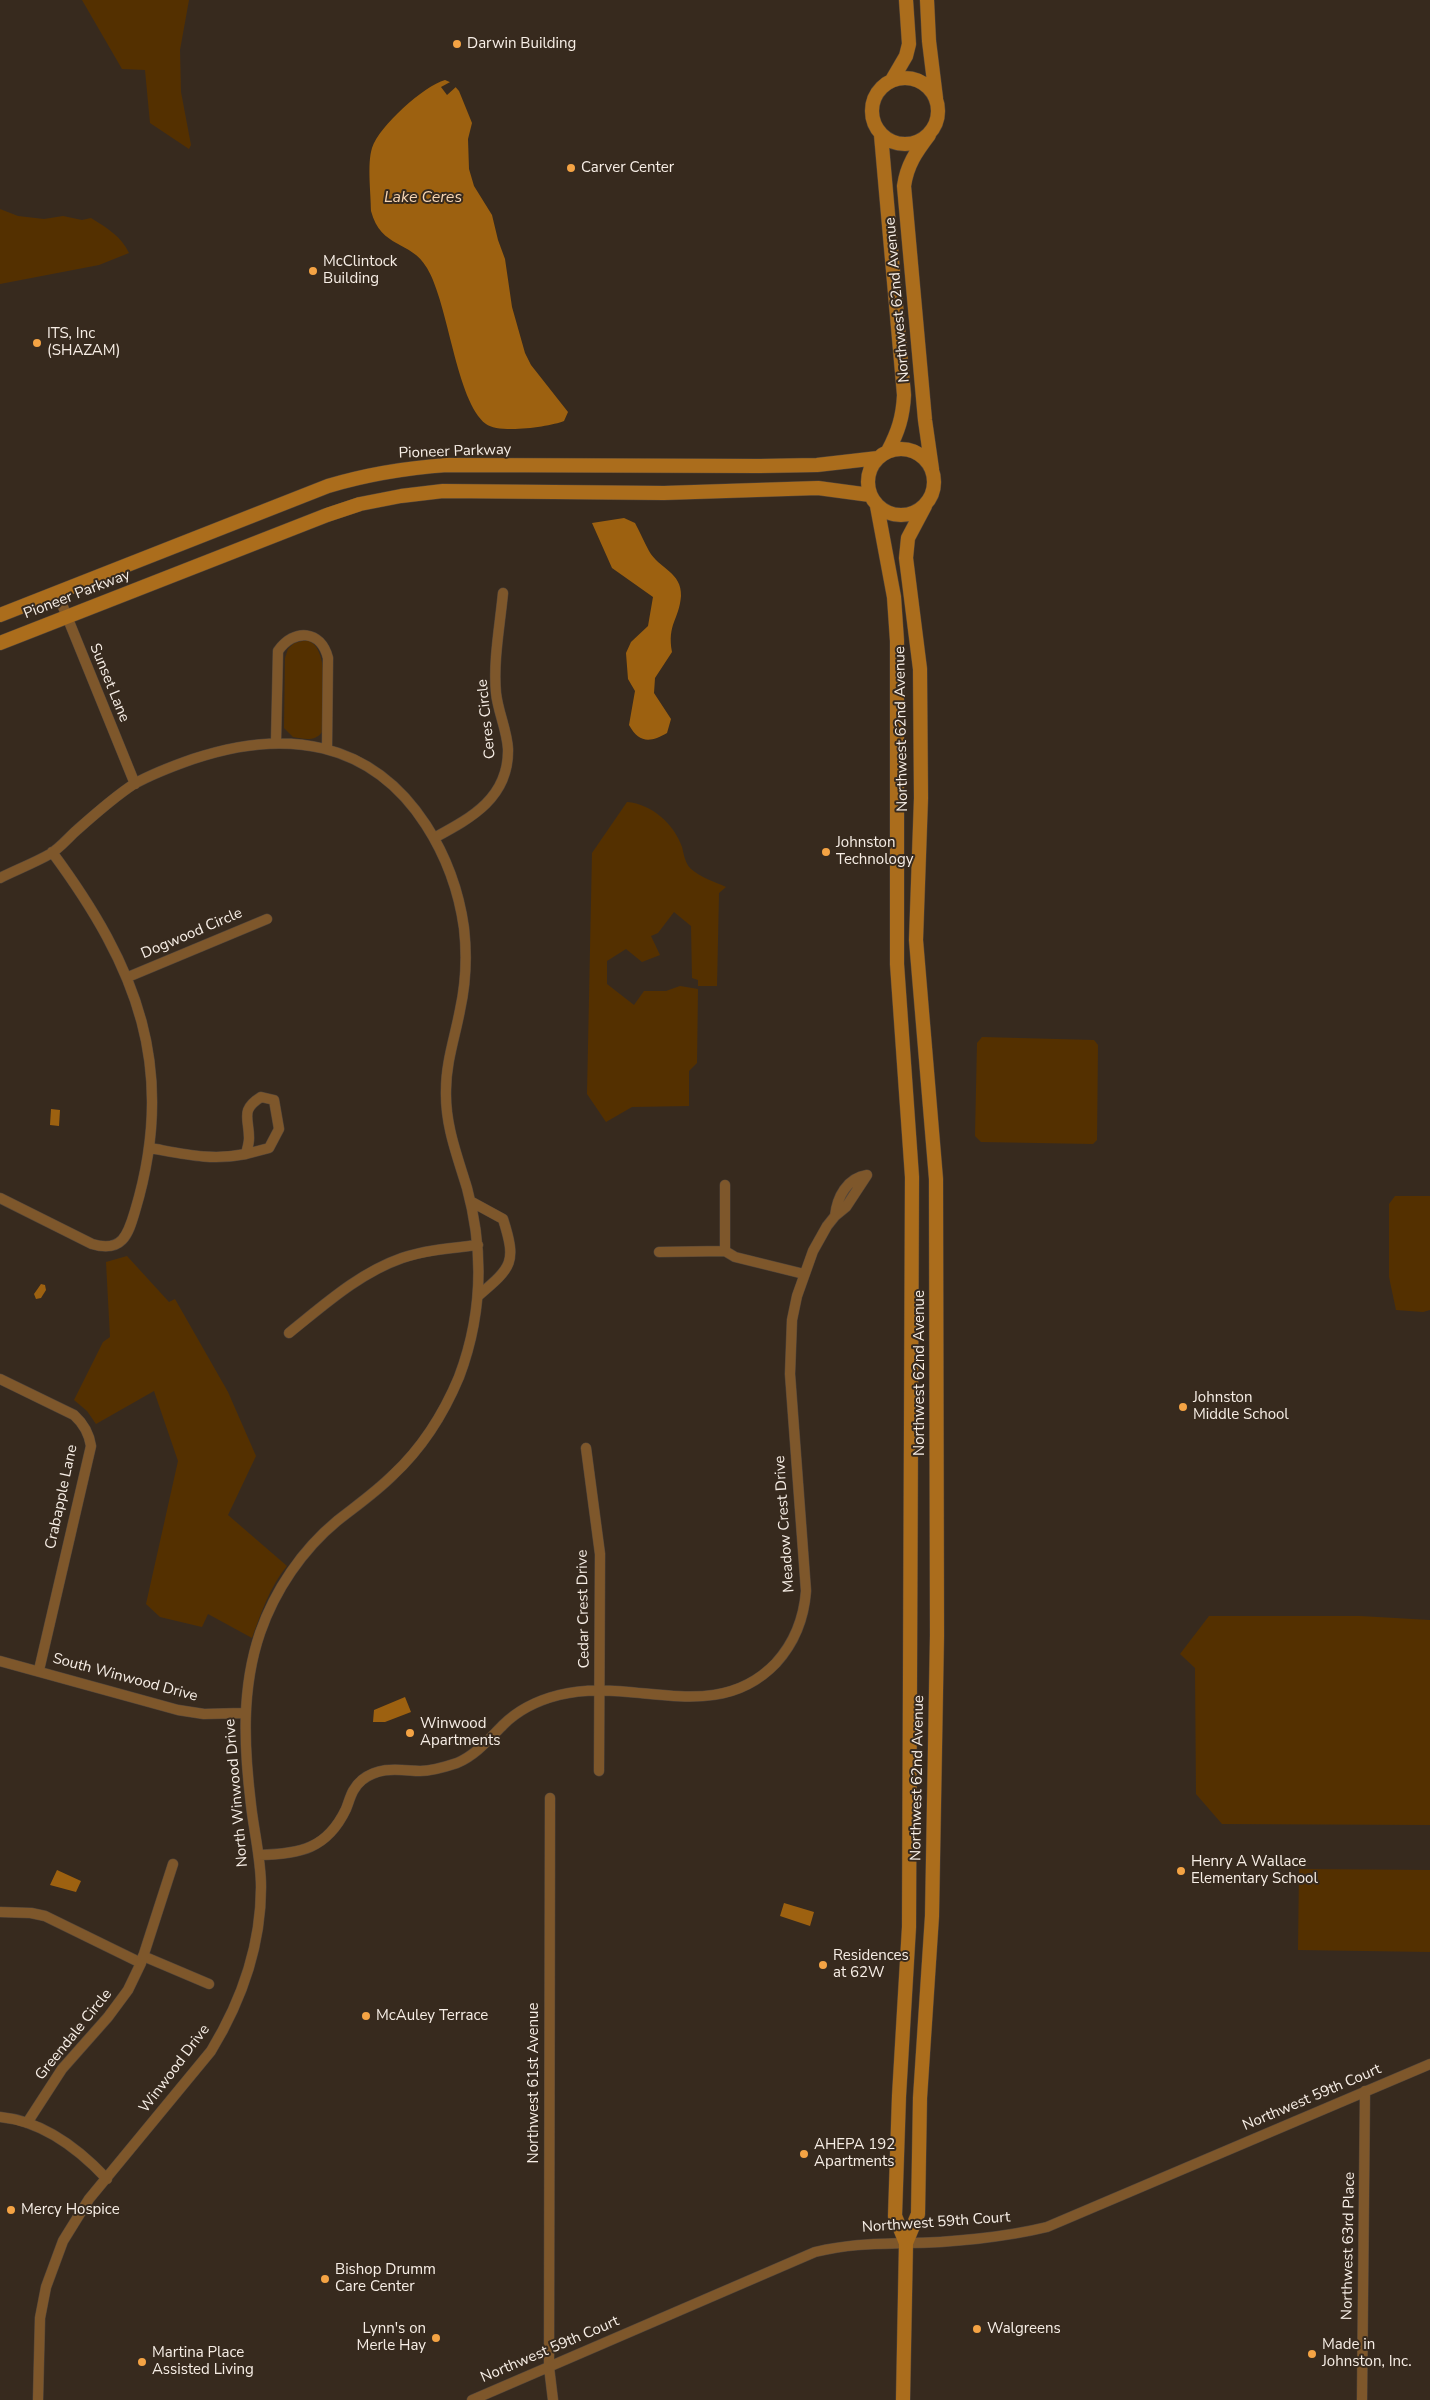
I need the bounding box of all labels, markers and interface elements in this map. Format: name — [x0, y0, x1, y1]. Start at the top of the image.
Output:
place label: Darwin Building — [467, 35, 576, 53]
marker: Darwin Building — [451, 38, 463, 50]
place label: Carver Center — [581, 159, 674, 177]
marker: Carver Center — [565, 162, 577, 174]
water label: Lake Ceres — [384, 188, 462, 208]
street label: Northwest 62nd Avenue — [882, 217, 914, 383]
place label: McClintock Building — [323, 253, 397, 288]
marker: McClintock Building — [307, 265, 319, 277]
place label: ITS, Inc (SHAZAM) — [47, 325, 120, 360]
marker: ITS, Inc (SHAZAM) — [31, 337, 43, 349]
street label: Pioneer Parkway — [398, 441, 512, 463]
street label: Pioneer Parkway — [21, 566, 133, 624]
street label: Sunset Lane — [85, 641, 133, 725]
street label: Northwest 62nd Avenue — [892, 646, 912, 812]
street label: Ceres Circle — [474, 678, 500, 760]
place label: Johnston Technology — [836, 834, 913, 869]
marker: Johnston Technology — [820, 846, 832, 858]
street label: Dogwood Circle — [139, 905, 245, 963]
street label: Northwest 62nd Avenue — [911, 1290, 929, 1456]
place label: Johnston Middle School — [1193, 1389, 1289, 1424]
marker: Johnston Middle School — [1177, 1401, 1189, 1413]
street label: Crabapple Lane — [42, 1443, 82, 1551]
street label: Meadow Crest Drive — [771, 1455, 799, 1593]
street label: Cedar Crest Drive — [574, 1550, 594, 1668]
street label: South Winwood Drive — [51, 1650, 199, 1706]
street label: Northwest 62nd Avenue — [908, 1695, 928, 1861]
place label: Winwood Apartments — [420, 1715, 500, 1750]
street label: North Winwood Drive — [222, 1718, 252, 1868]
marker: Winwood Apartments — [404, 1727, 416, 1739]
place label: Henry A Wallace Elementary School — [1191, 1853, 1318, 1888]
marker: Henry A Wallace Elementary School — [1175, 1865, 1187, 1877]
place label: Residences at 62W — [833, 1947, 909, 1982]
marker: Residences at 62W — [817, 1959, 829, 1971]
street label: Greendale Circle — [32, 1986, 116, 2084]
street label: Northwest 61st Avenue — [525, 2003, 543, 2163]
place label: McAuley Terrace — [376, 2007, 488, 2025]
marker: McAuley Terrace — [360, 2010, 372, 2022]
street label: Winwood Drive — [136, 2021, 214, 2117]
street label: Northwest 59th Court — [1240, 2061, 1384, 2135]
place label: AHEPA 192 Apartments — [814, 2136, 895, 2171]
marker: AHEPA 192 Apartments — [798, 2148, 810, 2160]
street label: Northwest 63rd Place — [1339, 2172, 1359, 2320]
place label: Mercy Hospice — [21, 2201, 120, 2219]
marker: Mercy Hospice — [5, 2204, 17, 2216]
street label: Northwest 59th Court — [861, 2209, 1011, 2237]
place label: Bishop Drumm Care Center — [335, 2261, 436, 2296]
marker: Bishop Drumm Care Center — [319, 2273, 331, 2285]
street label: Northwest 59th Court — [478, 2313, 622, 2387]
place label: Lynn's on Merle Hay — [357, 2320, 426, 2355]
place label: Walgreens — [987, 2320, 1061, 2338]
marker: Walgreens — [971, 2323, 983, 2335]
marker: Lynn's on Merle Hay — [430, 2332, 442, 2344]
place label: Made in Johnston, Inc. — [1322, 2336, 1412, 2371]
place label: Martina Place Assisted Living — [152, 2344, 254, 2379]
marker: Made in Johnston, Inc. — [1306, 2348, 1318, 2360]
marker: Martina Place Assisted Living — [136, 2356, 148, 2368]

